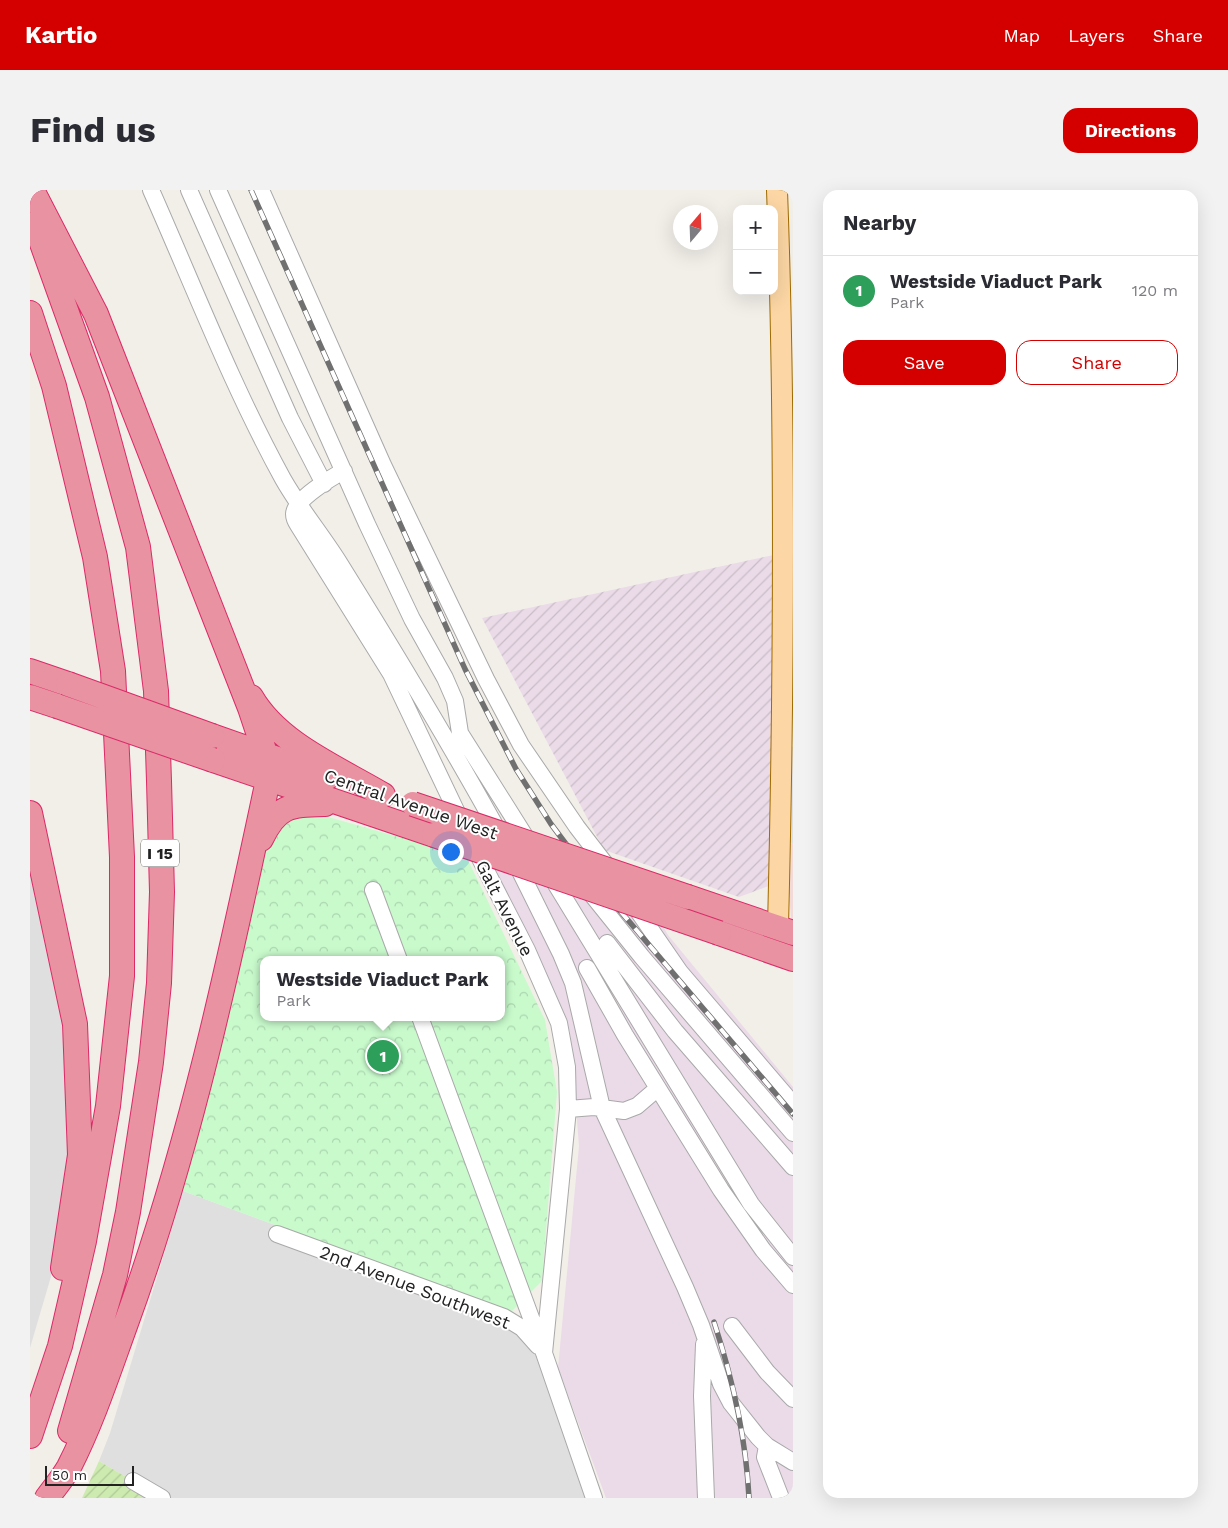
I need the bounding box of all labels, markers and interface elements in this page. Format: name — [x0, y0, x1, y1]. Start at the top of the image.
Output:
text: Kartio — [25, 21, 97, 49]
text: Map — [1003, 25, 1040, 46]
text: Layers — [1068, 25, 1125, 46]
text: Share — [1153, 25, 1203, 46]
button: Directions — [1063, 108, 1198, 153]
text: Find us — [30, 109, 156, 151]
north arrow — [673, 205, 718, 250]
map controls — [733, 205, 778, 295]
button: + — [733, 205, 778, 250]
text: Nearby — [843, 210, 916, 235]
button: − — [733, 250, 778, 295]
text: Westside Viaduct Park — [890, 270, 1102, 293]
text: 1 — [856, 281, 862, 300]
text: 120 m — [1132, 281, 1178, 300]
text: Park — [890, 293, 924, 312]
button: Save — [843, 340, 1006, 385]
button: Share — [1016, 340, 1178, 385]
street label: Central Avenue West — [321, 764, 501, 844]
your location — [438, 839, 464, 865]
road number: I 15 — [141, 840, 179, 866]
street label: Galt Avenue — [472, 856, 538, 960]
popup — [260, 956, 505, 1021]
text: Westside Viaduct Park — [276, 968, 489, 991]
text: Park — [276, 991, 311, 1010]
pin: 1 — [367, 1037, 399, 1075]
street label: 2nd Avenue Southwest — [317, 1241, 514, 1333]
scale bar — [45, 1463, 134, 1486]
text: 50 m — [52, 1467, 87, 1483]

